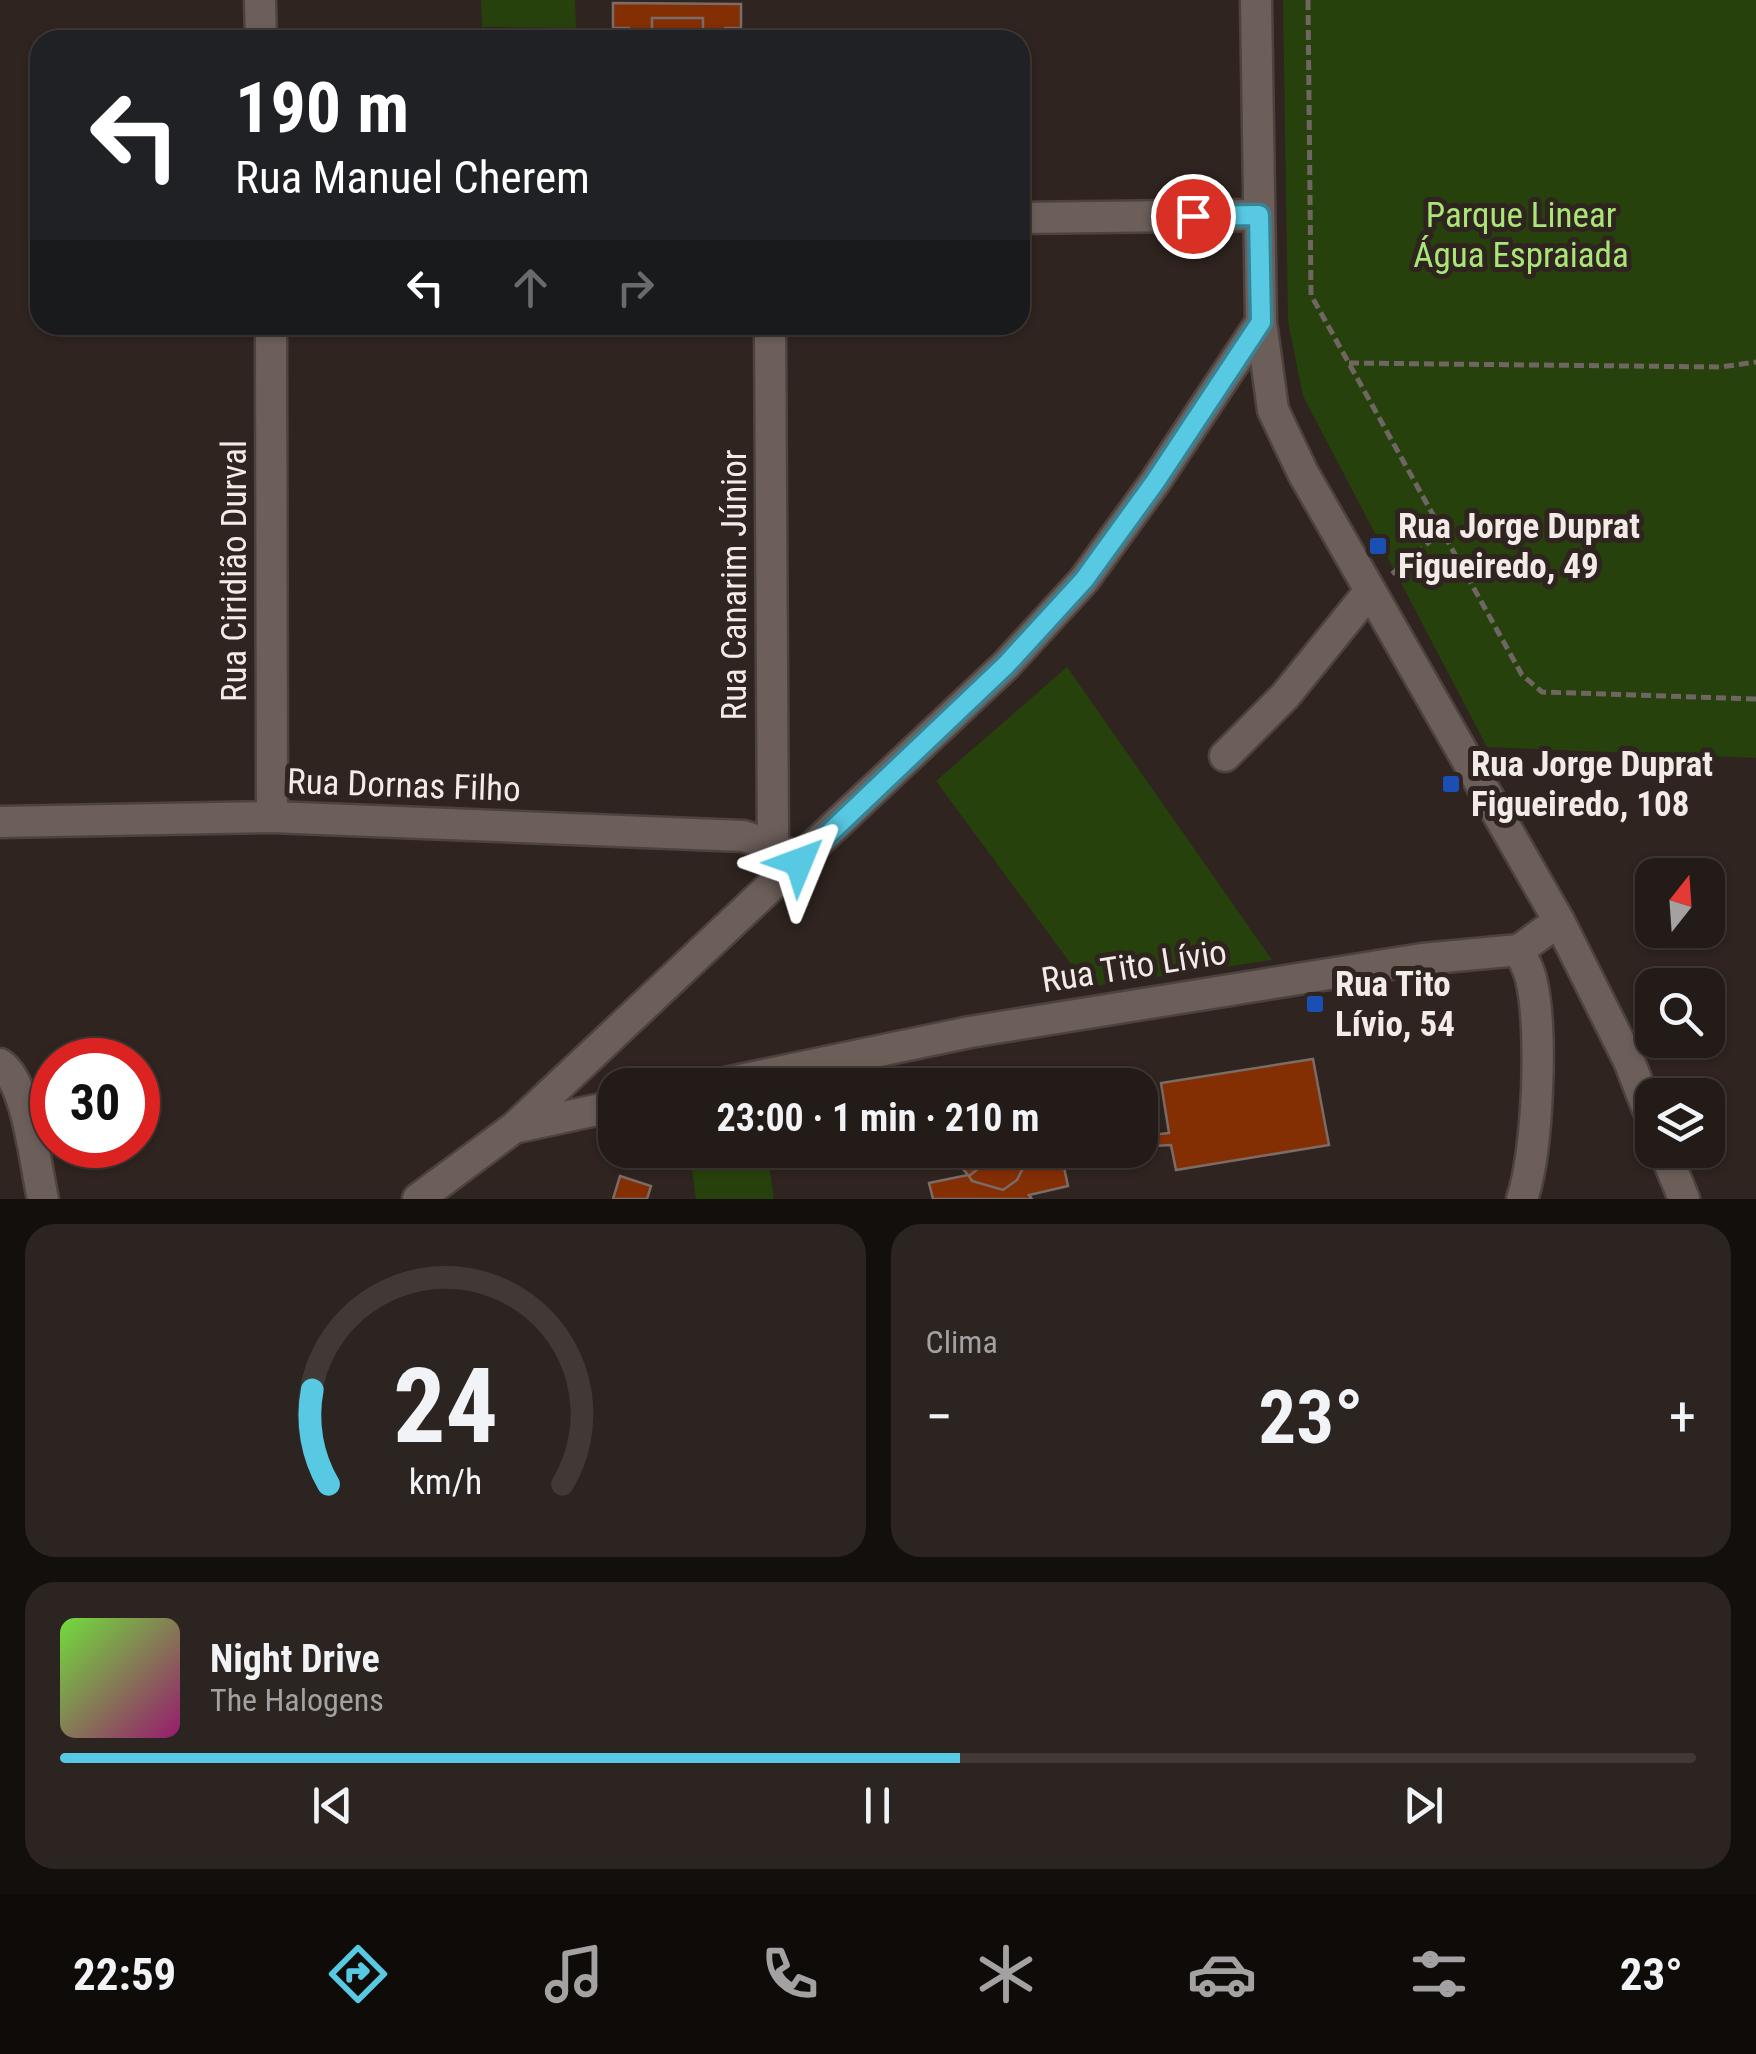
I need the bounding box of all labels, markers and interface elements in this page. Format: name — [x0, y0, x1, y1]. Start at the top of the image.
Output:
text: 190 m — [235, 67, 409, 149]
icon: left — [70, 70, 200, 200]
text: Rua Manuel Cherem — [235, 151, 590, 204]
pin — [1151, 174, 1236, 259]
icon: arrive — [1166, 189, 1221, 244]
park label: Parque Linear Água Espraiada — [1413, 195, 1629, 276]
icon: left — [398, 260, 453, 315]
icon: ahead — [503, 260, 558, 315]
icon: right — [608, 260, 663, 315]
street label: Rua Ciridião Durval — [214, 440, 255, 702]
street label: Rua Canarim Júnior — [714, 450, 755, 720]
place label: Rua Jorge Duprat Figueiredo, 49 — [1398, 506, 1640, 587]
marker: Rua Jorge Duprat Figueiredo, 49 — [1367, 535, 1389, 557]
place label: Rua Jorge Duprat Figueiredo, 108 — [1471, 744, 1713, 825]
street label: Rua Dornas Filho — [287, 761, 521, 810]
marker: Rua Jorge Duprat Figueiredo, 108 — [1440, 773, 1462, 795]
position arrow — [747, 810, 851, 914]
north arrow — [1635, 858, 1725, 948]
map controls — [1635, 858, 1725, 1168]
street label: Rua Tito Lívio — [1039, 932, 1230, 1001]
place label: Rua Tito Lívio, 54 — [1335, 964, 1455, 1045]
button: search — [1635, 968, 1725, 1058]
marker: Rua Tito Lívio, 54 — [1304, 993, 1326, 1015]
speed limit sign: 30 — [30, 1038, 160, 1168]
button: layers — [1635, 1078, 1725, 1168]
text: 23:00 · 1 min · 210 m — [717, 1096, 1039, 1140]
text: Clima — [926, 1323, 998, 1361]
text: 24 — [393, 1346, 498, 1467]
text: 23° — [1258, 1373, 1363, 1461]
text: − — [926, 1385, 953, 1449]
text: + — [1669, 1385, 1696, 1449]
text: km/h — [408, 1461, 482, 1503]
text: Night Drive — [210, 1637, 380, 1681]
text: The Halogens — [210, 1681, 384, 1719]
icon: previous — [305, 1778, 360, 1833]
icon: pause — [850, 1778, 905, 1833]
icon: next — [1396, 1778, 1451, 1833]
icon: directions — [323, 1939, 393, 2009]
icon: music — [539, 1939, 609, 2009]
icon: phone — [755, 1939, 825, 2009]
icon: climate — [971, 1939, 1041, 2009]
icon: car — [1187, 1939, 1257, 2009]
icon: filters — [1404, 1939, 1474, 2009]
text: 22:59 — [73, 1948, 176, 2001]
text: 23° — [1620, 1948, 1683, 2001]

